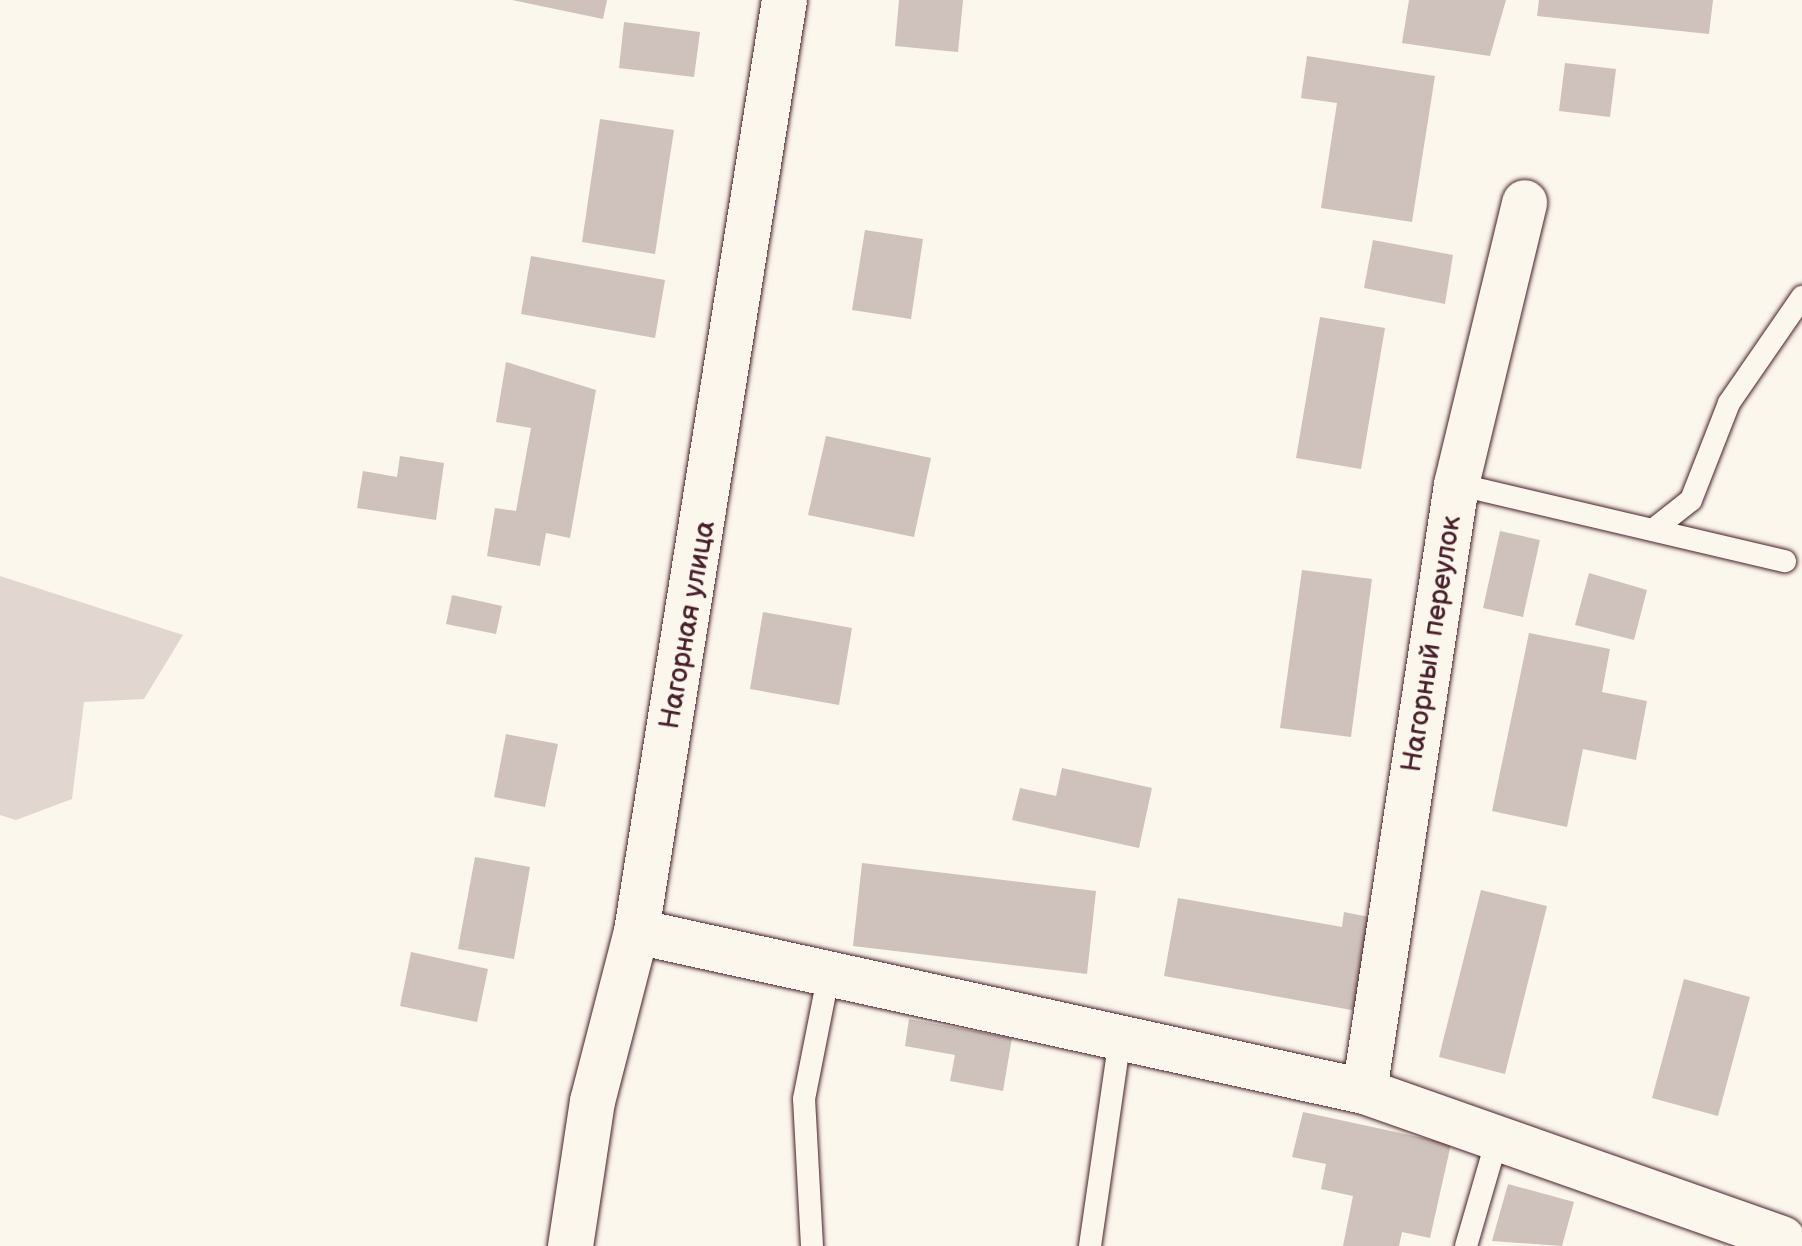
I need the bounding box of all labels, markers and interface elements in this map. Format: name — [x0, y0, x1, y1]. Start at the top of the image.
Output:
street label: Нагорный переулок — [1395, 513, 1469, 775]
street label: Нагорная улица — [653, 518, 723, 732]

